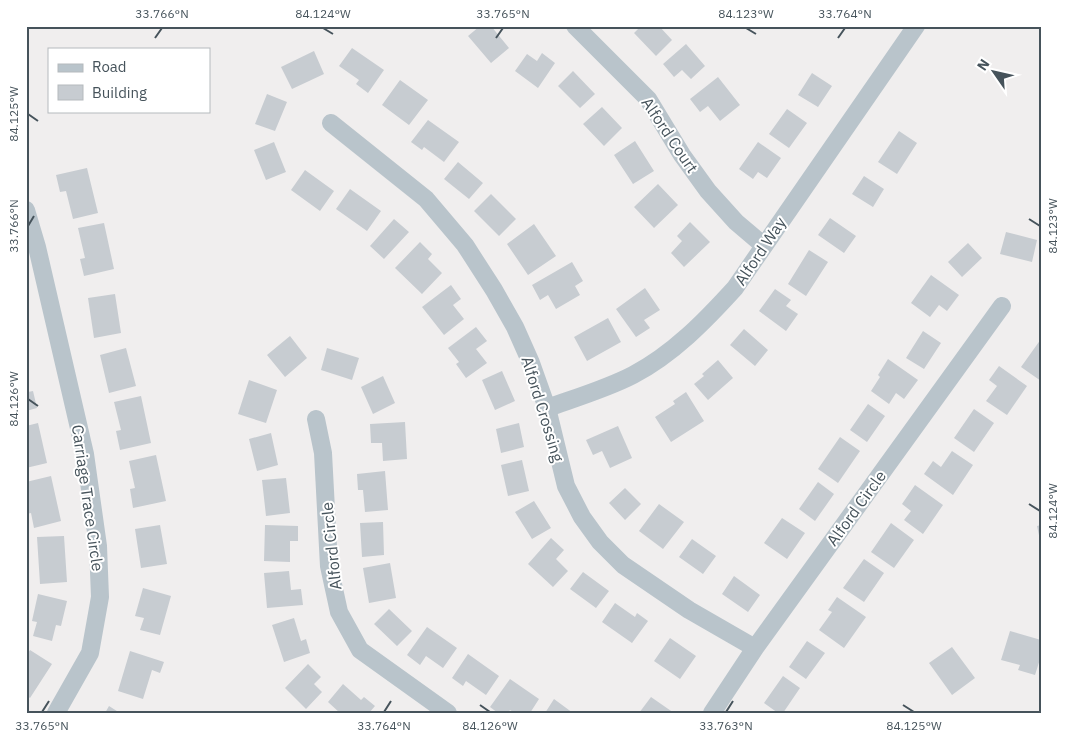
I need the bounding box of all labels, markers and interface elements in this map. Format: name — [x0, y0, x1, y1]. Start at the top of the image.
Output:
text: 33.766°N — [135, 6, 189, 21]
text: 84.124°W — [295, 6, 351, 21]
text: 33.765°N — [476, 6, 530, 21]
text: 84.123°W — [718, 6, 774, 21]
text: 33.764°N — [818, 6, 872, 21]
legend — [48, 48, 210, 112]
north arrow — [970, 48, 1020, 98]
text: N — [973, 55, 994, 74]
text: Road — [92, 57, 127, 76]
text: Building — [92, 83, 147, 102]
text: 84.125°W — [6, 86, 21, 142]
street label: Alford Court — [637, 93, 703, 177]
text: 84.123°W — [1045, 198, 1060, 254]
text: 33.766°N — [6, 199, 21, 253]
street label: Alford Way — [730, 213, 790, 289]
street label: Alford Crossing — [517, 354, 569, 465]
text: 84.126°W — [6, 371, 21, 427]
street label: Carriage Trace Circle — [68, 423, 108, 573]
street label: Alford Circle — [822, 466, 890, 550]
text: 84.124°W — [1045, 483, 1060, 539]
street label: Alford Circle — [316, 501, 346, 591]
text: 33.765°N — [15, 718, 69, 733]
text: 33.764°N — [357, 718, 411, 733]
text: 84.126°W — [462, 718, 518, 733]
text: 33.763°N — [699, 718, 753, 733]
text: 84.125°W — [886, 718, 942, 733]

